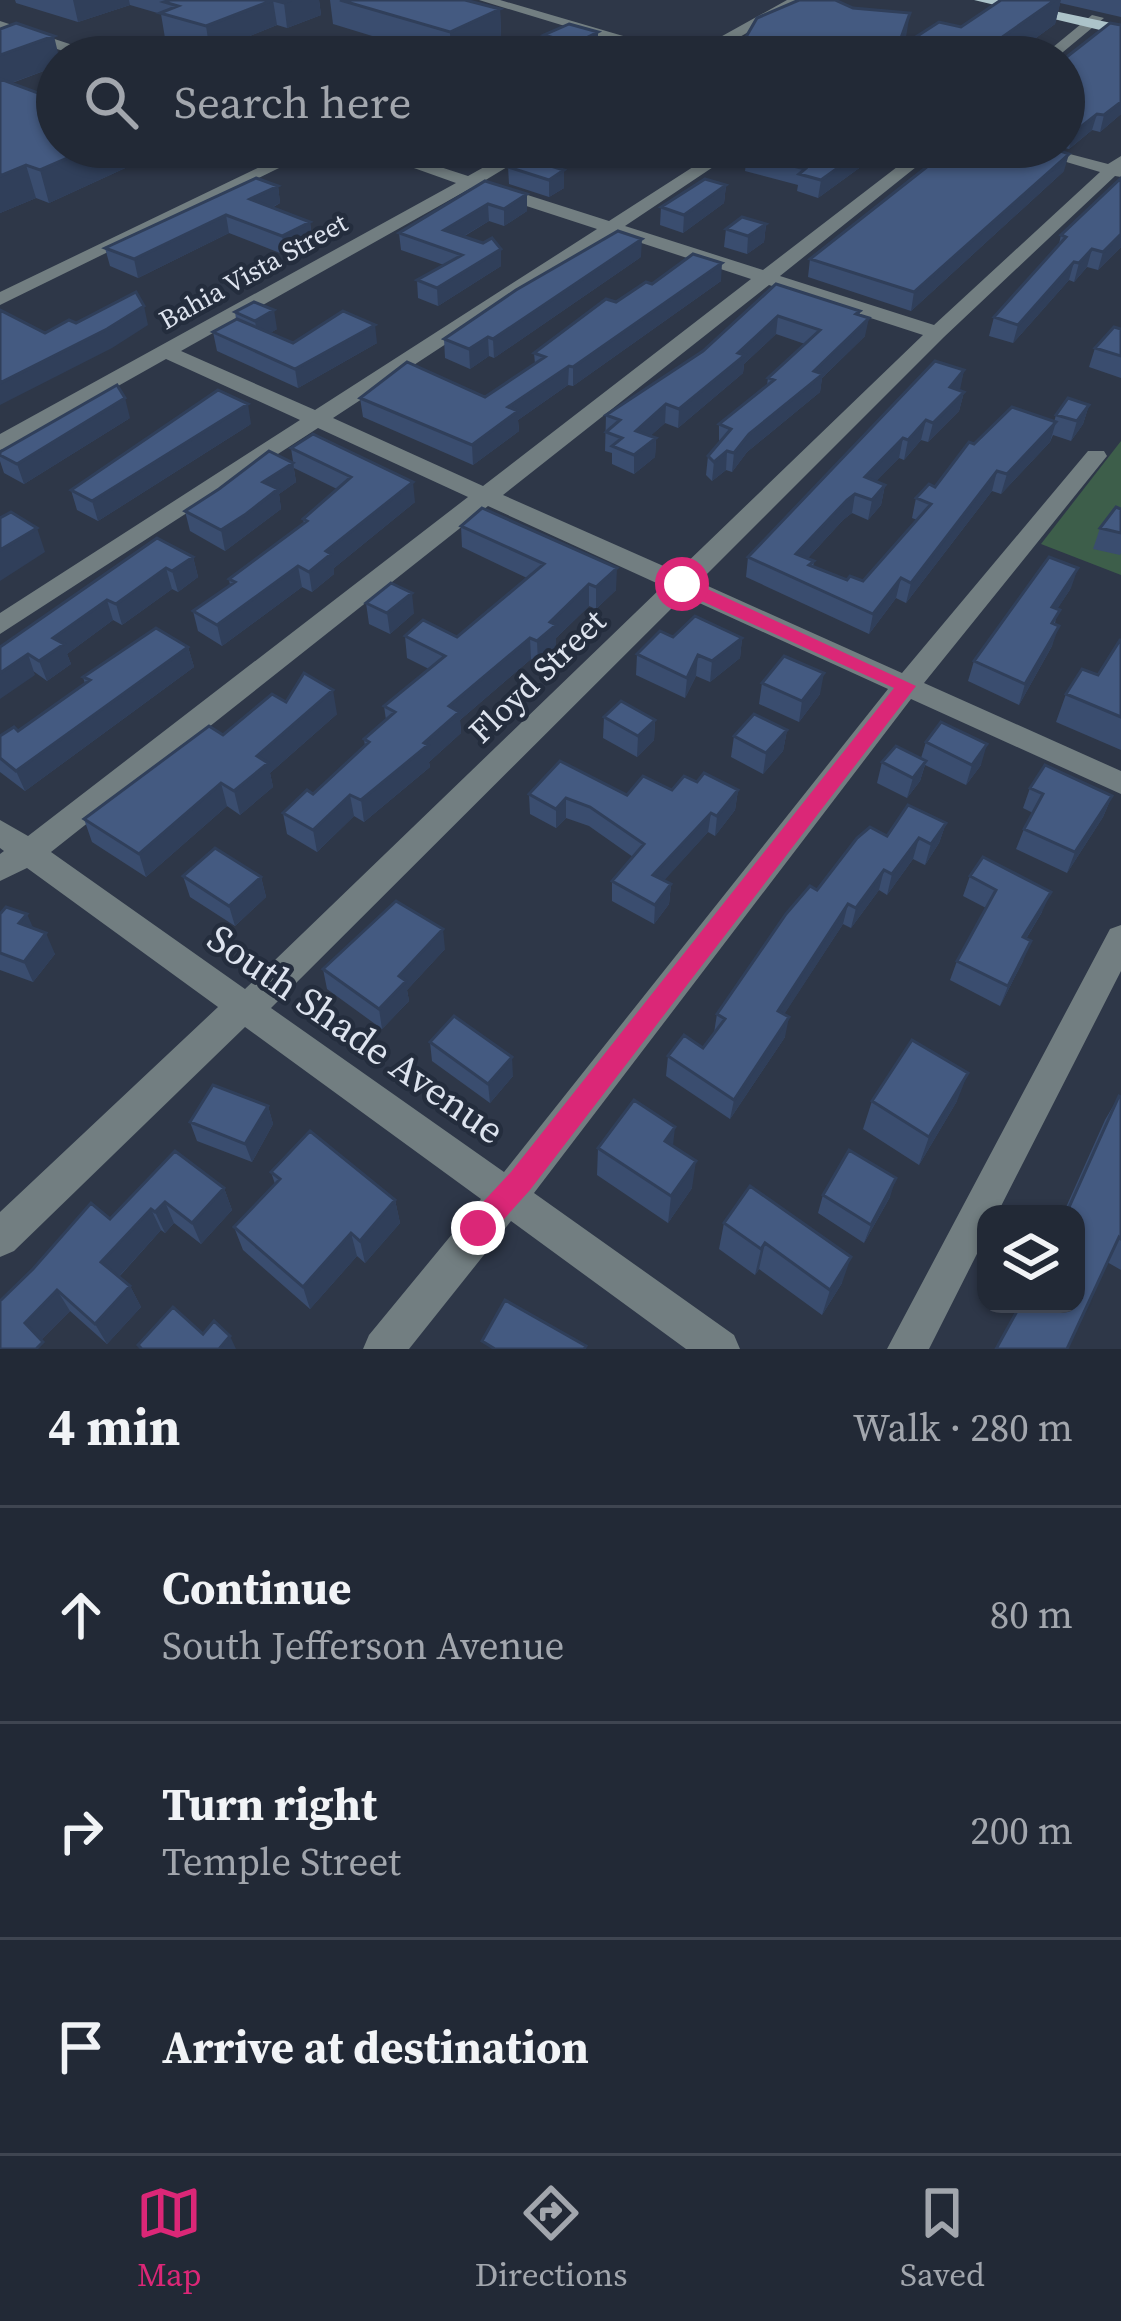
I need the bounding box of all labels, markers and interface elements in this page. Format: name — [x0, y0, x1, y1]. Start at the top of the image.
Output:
search box — [36, 36, 1085, 168]
icon: search — [78, 69, 144, 135]
text: Search here — [174, 71, 411, 133]
street label: Bahia Vista Street — [152, 204, 354, 338]
route start — [655, 557, 709, 611]
street label: Floyd Street — [459, 599, 616, 753]
street label: South Shade Avenue — [197, 912, 515, 1156]
route end — [451, 1201, 505, 1255]
map controls — [977, 1205, 1085, 1313]
button: layers — [977, 1205, 1085, 1313]
text: 4 min — [48, 1392, 180, 1462]
text: Walk · 280 m — [853, 1401, 1073, 1454]
text: Continue — [162, 1557, 351, 1619]
icon: ahead — [48, 1582, 114, 1648]
text: 80 m — [990, 1588, 1073, 1641]
text: South Jefferson Avenue — [162, 1619, 564, 1672]
text: Turn right — [162, 1773, 377, 1835]
icon: right — [48, 1798, 114, 1864]
text: 200 m — [970, 1804, 1073, 1857]
text: Temple Street — [162, 1835, 401, 1888]
icon: arrive — [48, 2014, 114, 2080]
text: Arrive at destination — [162, 2016, 589, 2078]
tab: Map — [136, 2180, 202, 2297]
tab: Directions — [475, 2180, 628, 2297]
tab: Saved — [900, 2180, 985, 2297]

